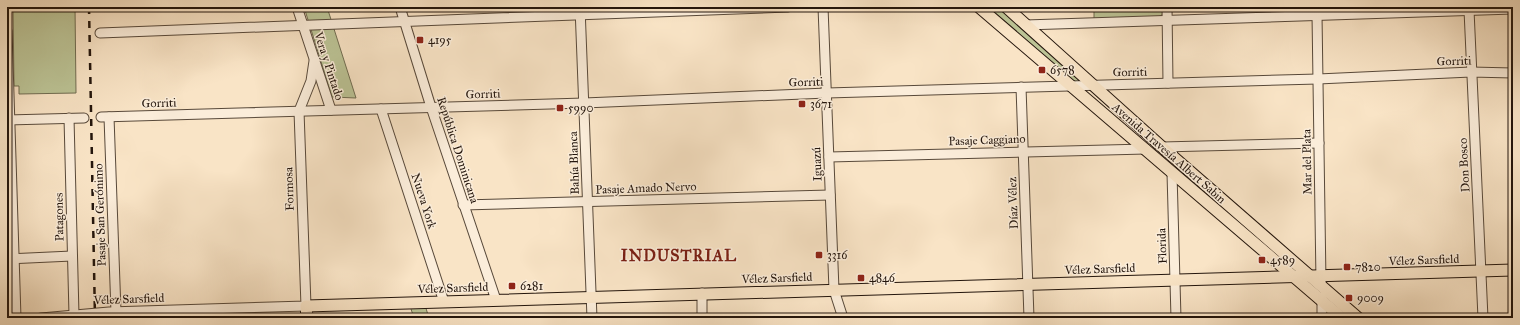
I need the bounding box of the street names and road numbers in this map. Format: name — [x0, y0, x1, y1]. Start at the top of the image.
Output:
street label: Vera y Pintado — [311, 29, 347, 102]
street label: Gorriti — [1436, 53, 1472, 69]
street label: Gorriti — [1113, 65, 1148, 79]
street label: Gorriti — [788, 74, 824, 90]
street label: Gorriti — [465, 86, 501, 102]
street label: Gorriti — [141, 95, 177, 111]
street label: República Dominicana — [434, 95, 482, 206]
street label: Avenida Travesía Albert Sabin — [1109, 99, 1229, 207]
street label: Mar del Plata — [1299, 128, 1315, 195]
street label: Bahía Blanca — [566, 130, 582, 195]
street label: Pasaje Caggiano — [948, 132, 1026, 149]
street label: Don Bosco — [1456, 137, 1472, 193]
street label: Iguazú — [809, 146, 826, 181]
street label: Pasaje San Gerónimo — [91, 163, 109, 267]
street label: Formosa — [281, 166, 297, 211]
street label: Nueva York — [408, 171, 440, 231]
street label: Díaz Vélez — [1005, 176, 1021, 229]
street label: Pasaje Amado Nervo — [595, 179, 697, 197]
street label: Patagones — [52, 193, 67, 241]
street label: Florida — [1154, 227, 1170, 264]
street label: Vélez Sarsfield — [1387, 252, 1460, 268]
street label: Vélez Sarsfield — [1063, 261, 1136, 277]
street label: Vélez Sarsfield — [740, 270, 813, 286]
street label: Vélez Sarsfield — [416, 280, 489, 296]
street label: Vélez Sarsfield — [92, 291, 165, 307]

